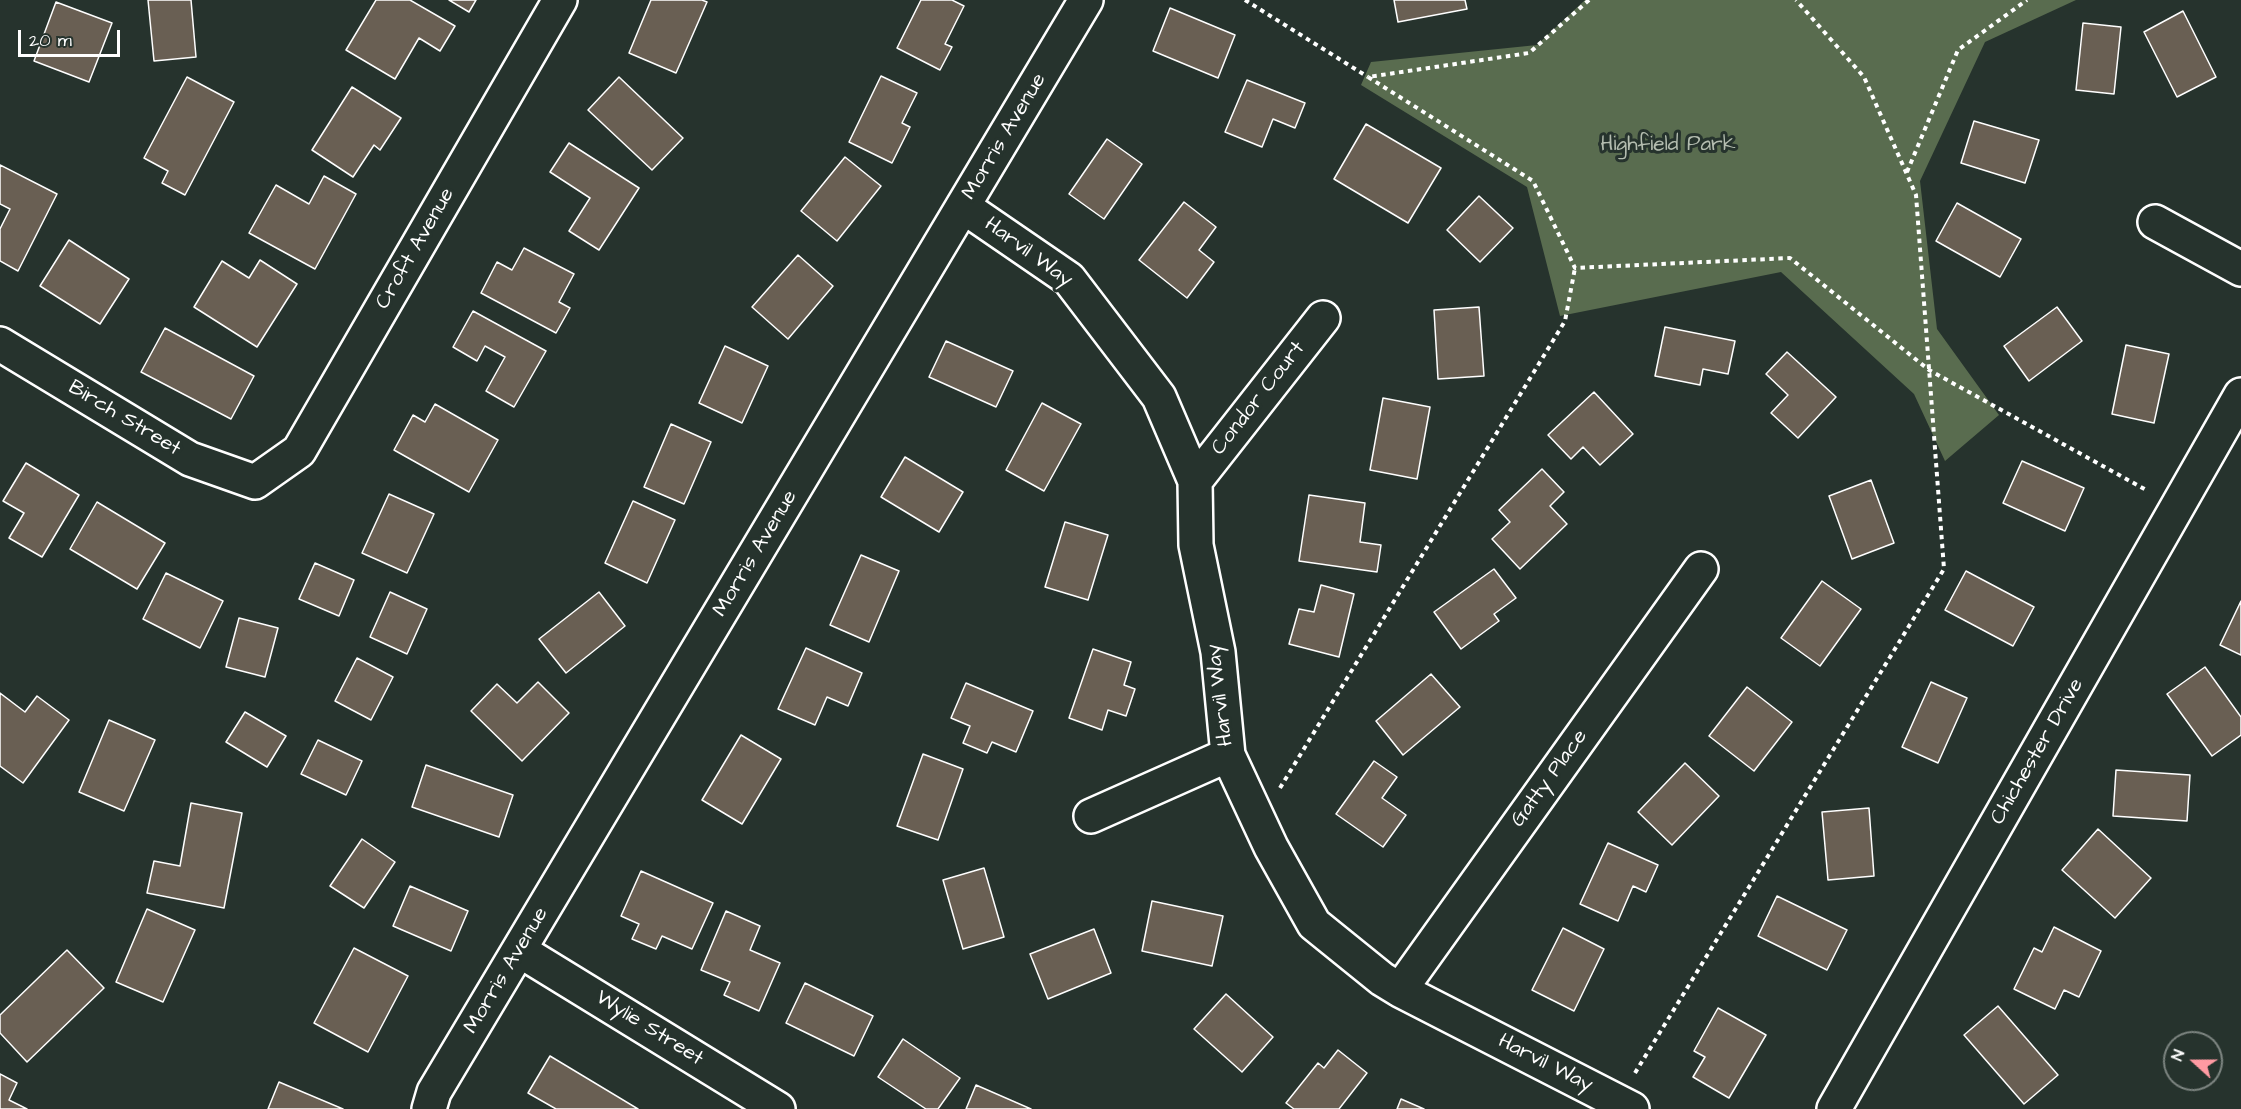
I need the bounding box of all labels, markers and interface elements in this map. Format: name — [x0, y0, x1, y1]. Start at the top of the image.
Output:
scale bar — [21, 18, 123, 56]
text: 20 m — [29, 28, 72, 53]
street label: Morris Avenue — [957, 69, 1053, 205]
park label: Highfield Park — [1600, 133, 1736, 159]
street label: Croft Avenue — [371, 184, 461, 314]
street label: Harvil Way — [979, 213, 1077, 293]
street label: Condor Court — [1207, 337, 1311, 461]
street label: Birch Street — [63, 376, 185, 462]
street label: Morris Avenue — [708, 486, 804, 622]
street label: Harvil Way — [1202, 642, 1240, 748]
street label: Chichester Drive — [1986, 674, 2090, 830]
street label: Gatty Place — [1506, 725, 1594, 833]
street label: Morris Avenue — [459, 903, 555, 1039]
street label: Wylie Street — [590, 986, 708, 1072]
street label: Harvil Way — [1494, 1029, 1596, 1099]
north arrow — [2163, 1031, 2223, 1091]
text: N — [2166, 1047, 2190, 1064]

